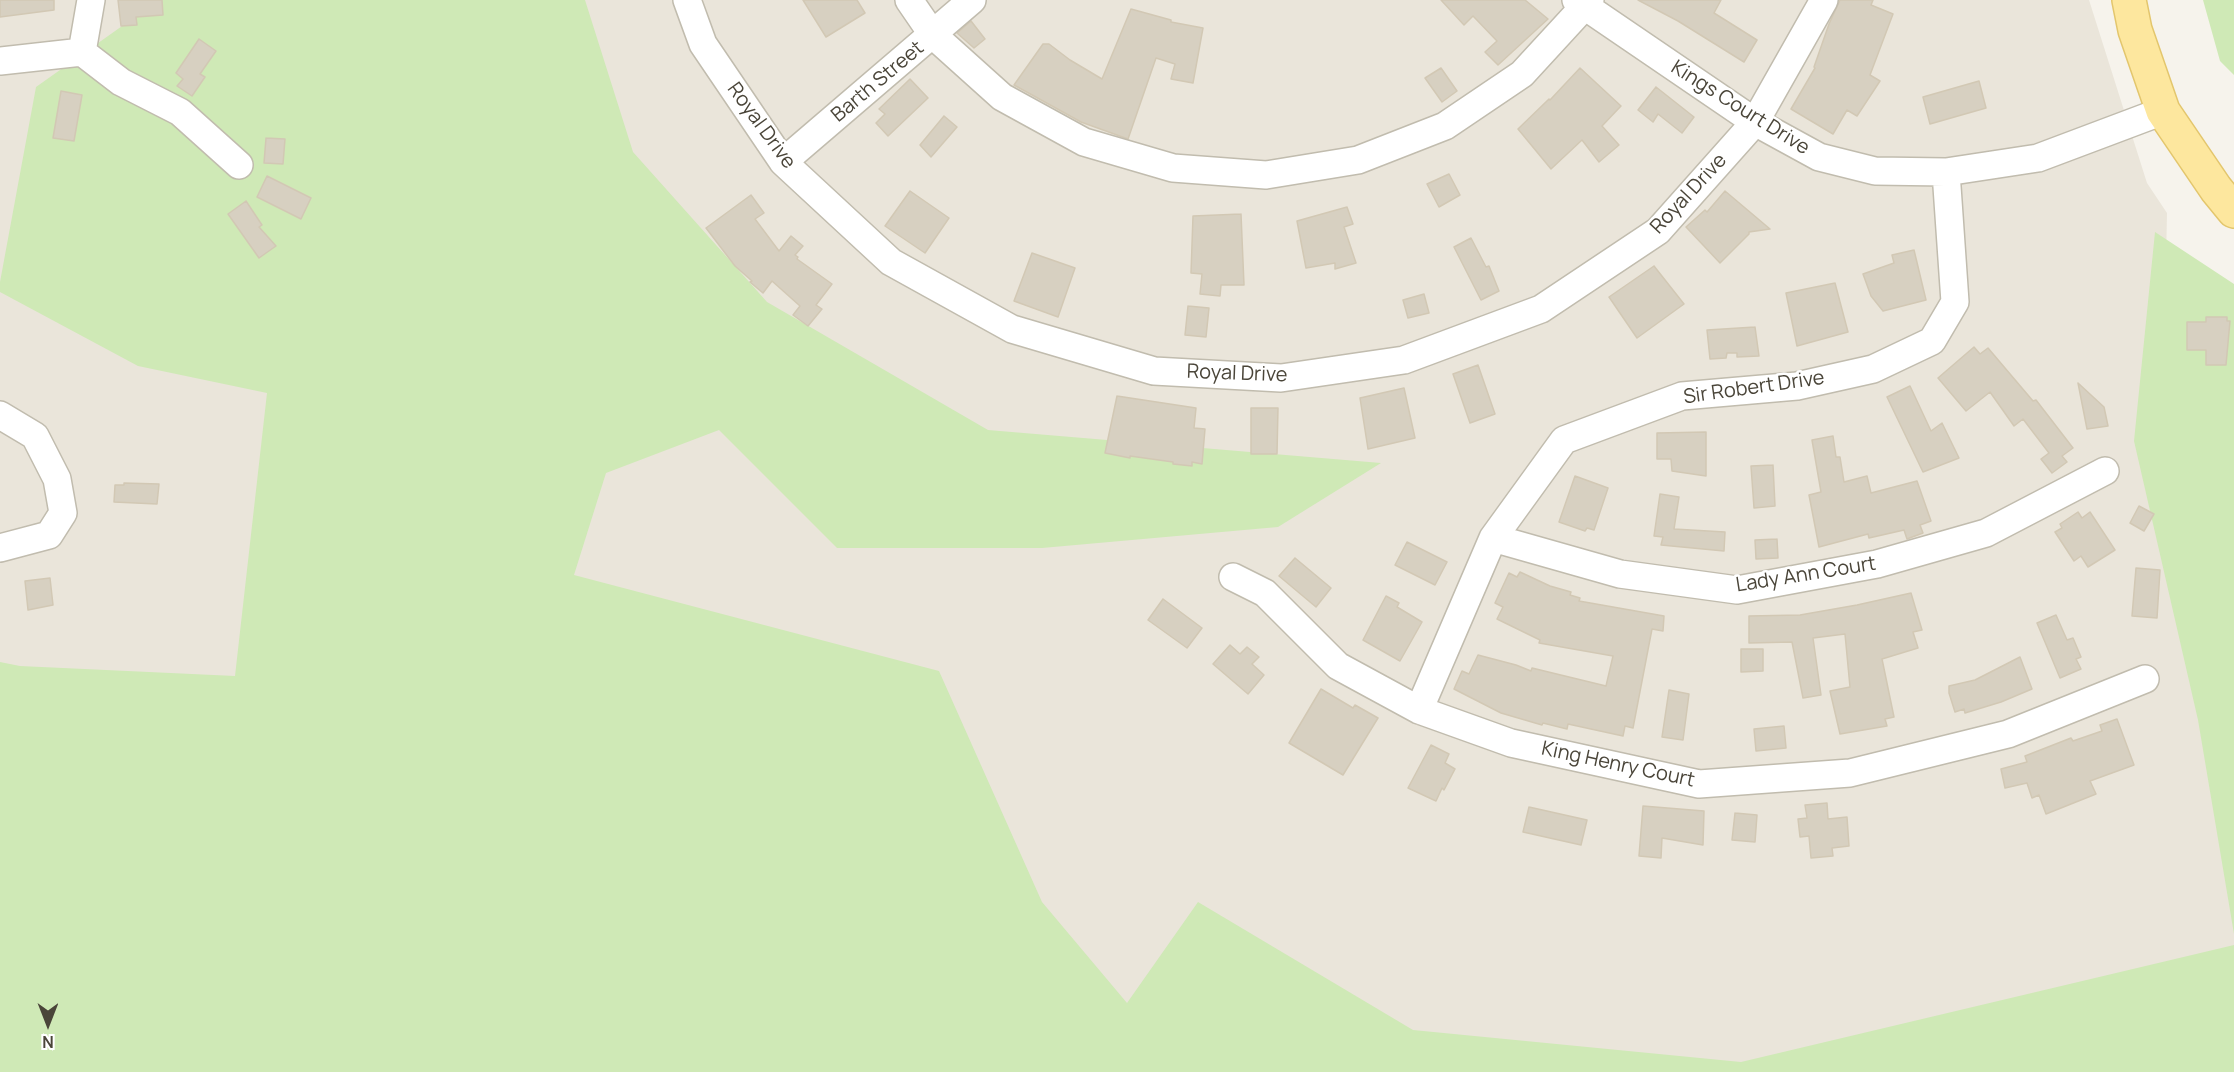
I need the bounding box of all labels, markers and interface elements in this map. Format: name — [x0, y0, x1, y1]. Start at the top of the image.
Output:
street label: Barth Street — [827, 36, 929, 128]
street label: Kings Court Drive — [1666, 56, 1814, 160]
street label: Royal Drive — [722, 78, 800, 174]
street label: Royal Drive — [1646, 149, 1732, 239]
street label: Royal Drive — [1186, 360, 1288, 388]
street label: Sir Robert Drive — [1682, 366, 1826, 410]
street label: Lady Ann Court — [1734, 552, 1878, 598]
street label: King Henry Court — [1539, 737, 1697, 793]
north arrow — [18, 994, 78, 1054]
text: N — [42, 1031, 54, 1053]

